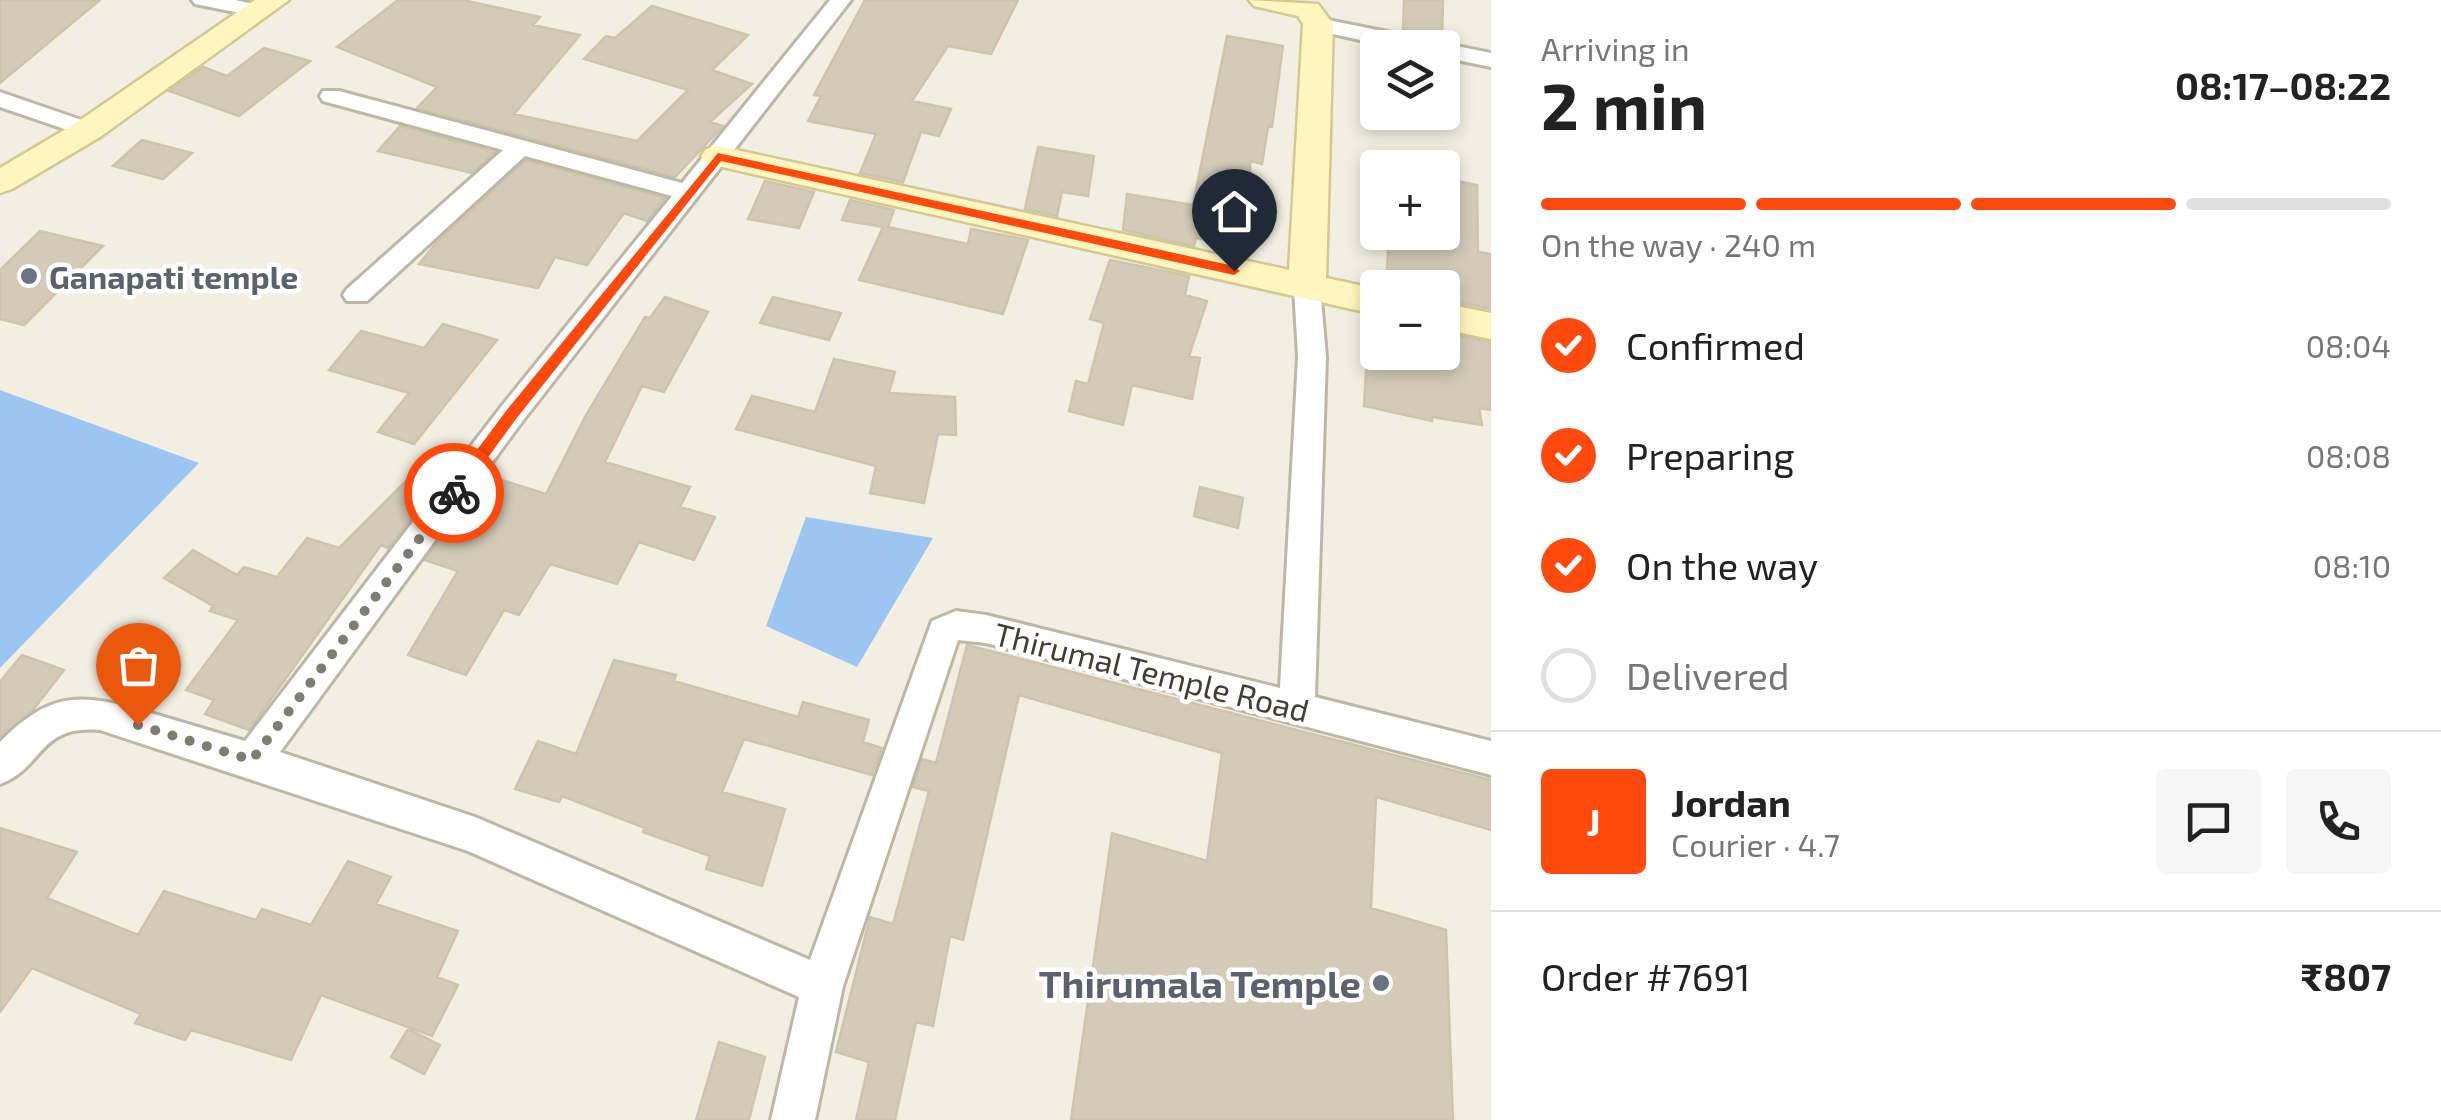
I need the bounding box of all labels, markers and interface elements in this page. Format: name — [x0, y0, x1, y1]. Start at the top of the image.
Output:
text: Arriving in — [1541, 29, 1690, 67]
map controls — [1360, 30, 1460, 370]
button: layers — [1360, 30, 1460, 130]
text: 08:17–08:22 — [2175, 62, 2391, 108]
text: 2 min — [1541, 65, 1707, 143]
button: + — [1360, 150, 1460, 250]
pin — [1192, 169, 1277, 272]
icon: home — [1207, 184, 1262, 239]
text: On the way · 240 m — [1541, 225, 1816, 263]
place label: Ganapati temple — [49, 257, 298, 295]
marker: Ganapati temple — [18, 265, 40, 287]
button: − — [1360, 270, 1460, 370]
icon: check — [1541, 318, 1596, 373]
text: Confirmed — [1626, 322, 1805, 368]
text: 08:04 — [2306, 326, 2391, 364]
icon: check — [1541, 428, 1596, 483]
text: Preparing — [1626, 432, 1794, 478]
text: 08:08 — [2306, 436, 2391, 474]
courier — [404, 443, 504, 543]
icon: bike — [427, 466, 482, 521]
icon: check — [1541, 538, 1596, 593]
text: On the way — [1626, 542, 1818, 588]
text: 08:10 — [2313, 546, 2391, 584]
street label: Thirumal Temple Road — [991, 613, 1313, 729]
pin — [96, 623, 181, 726]
icon: bag — [111, 638, 166, 693]
text: Delivered — [1626, 652, 1790, 698]
button: chat — [2156, 769, 2261, 874]
button: phone — [2286, 769, 2391, 874]
text: Jordan — [1671, 779, 1791, 825]
text: J — [1586, 798, 1601, 844]
text: Courier · 4.7 — [1671, 825, 1840, 863]
text: Order #7691 — [1541, 953, 1750, 999]
text: ₹807 — [2301, 953, 2391, 999]
place label: Thirumala Temple — [1039, 960, 1361, 1006]
marker: Thirumala Temple — [1370, 972, 1392, 994]

